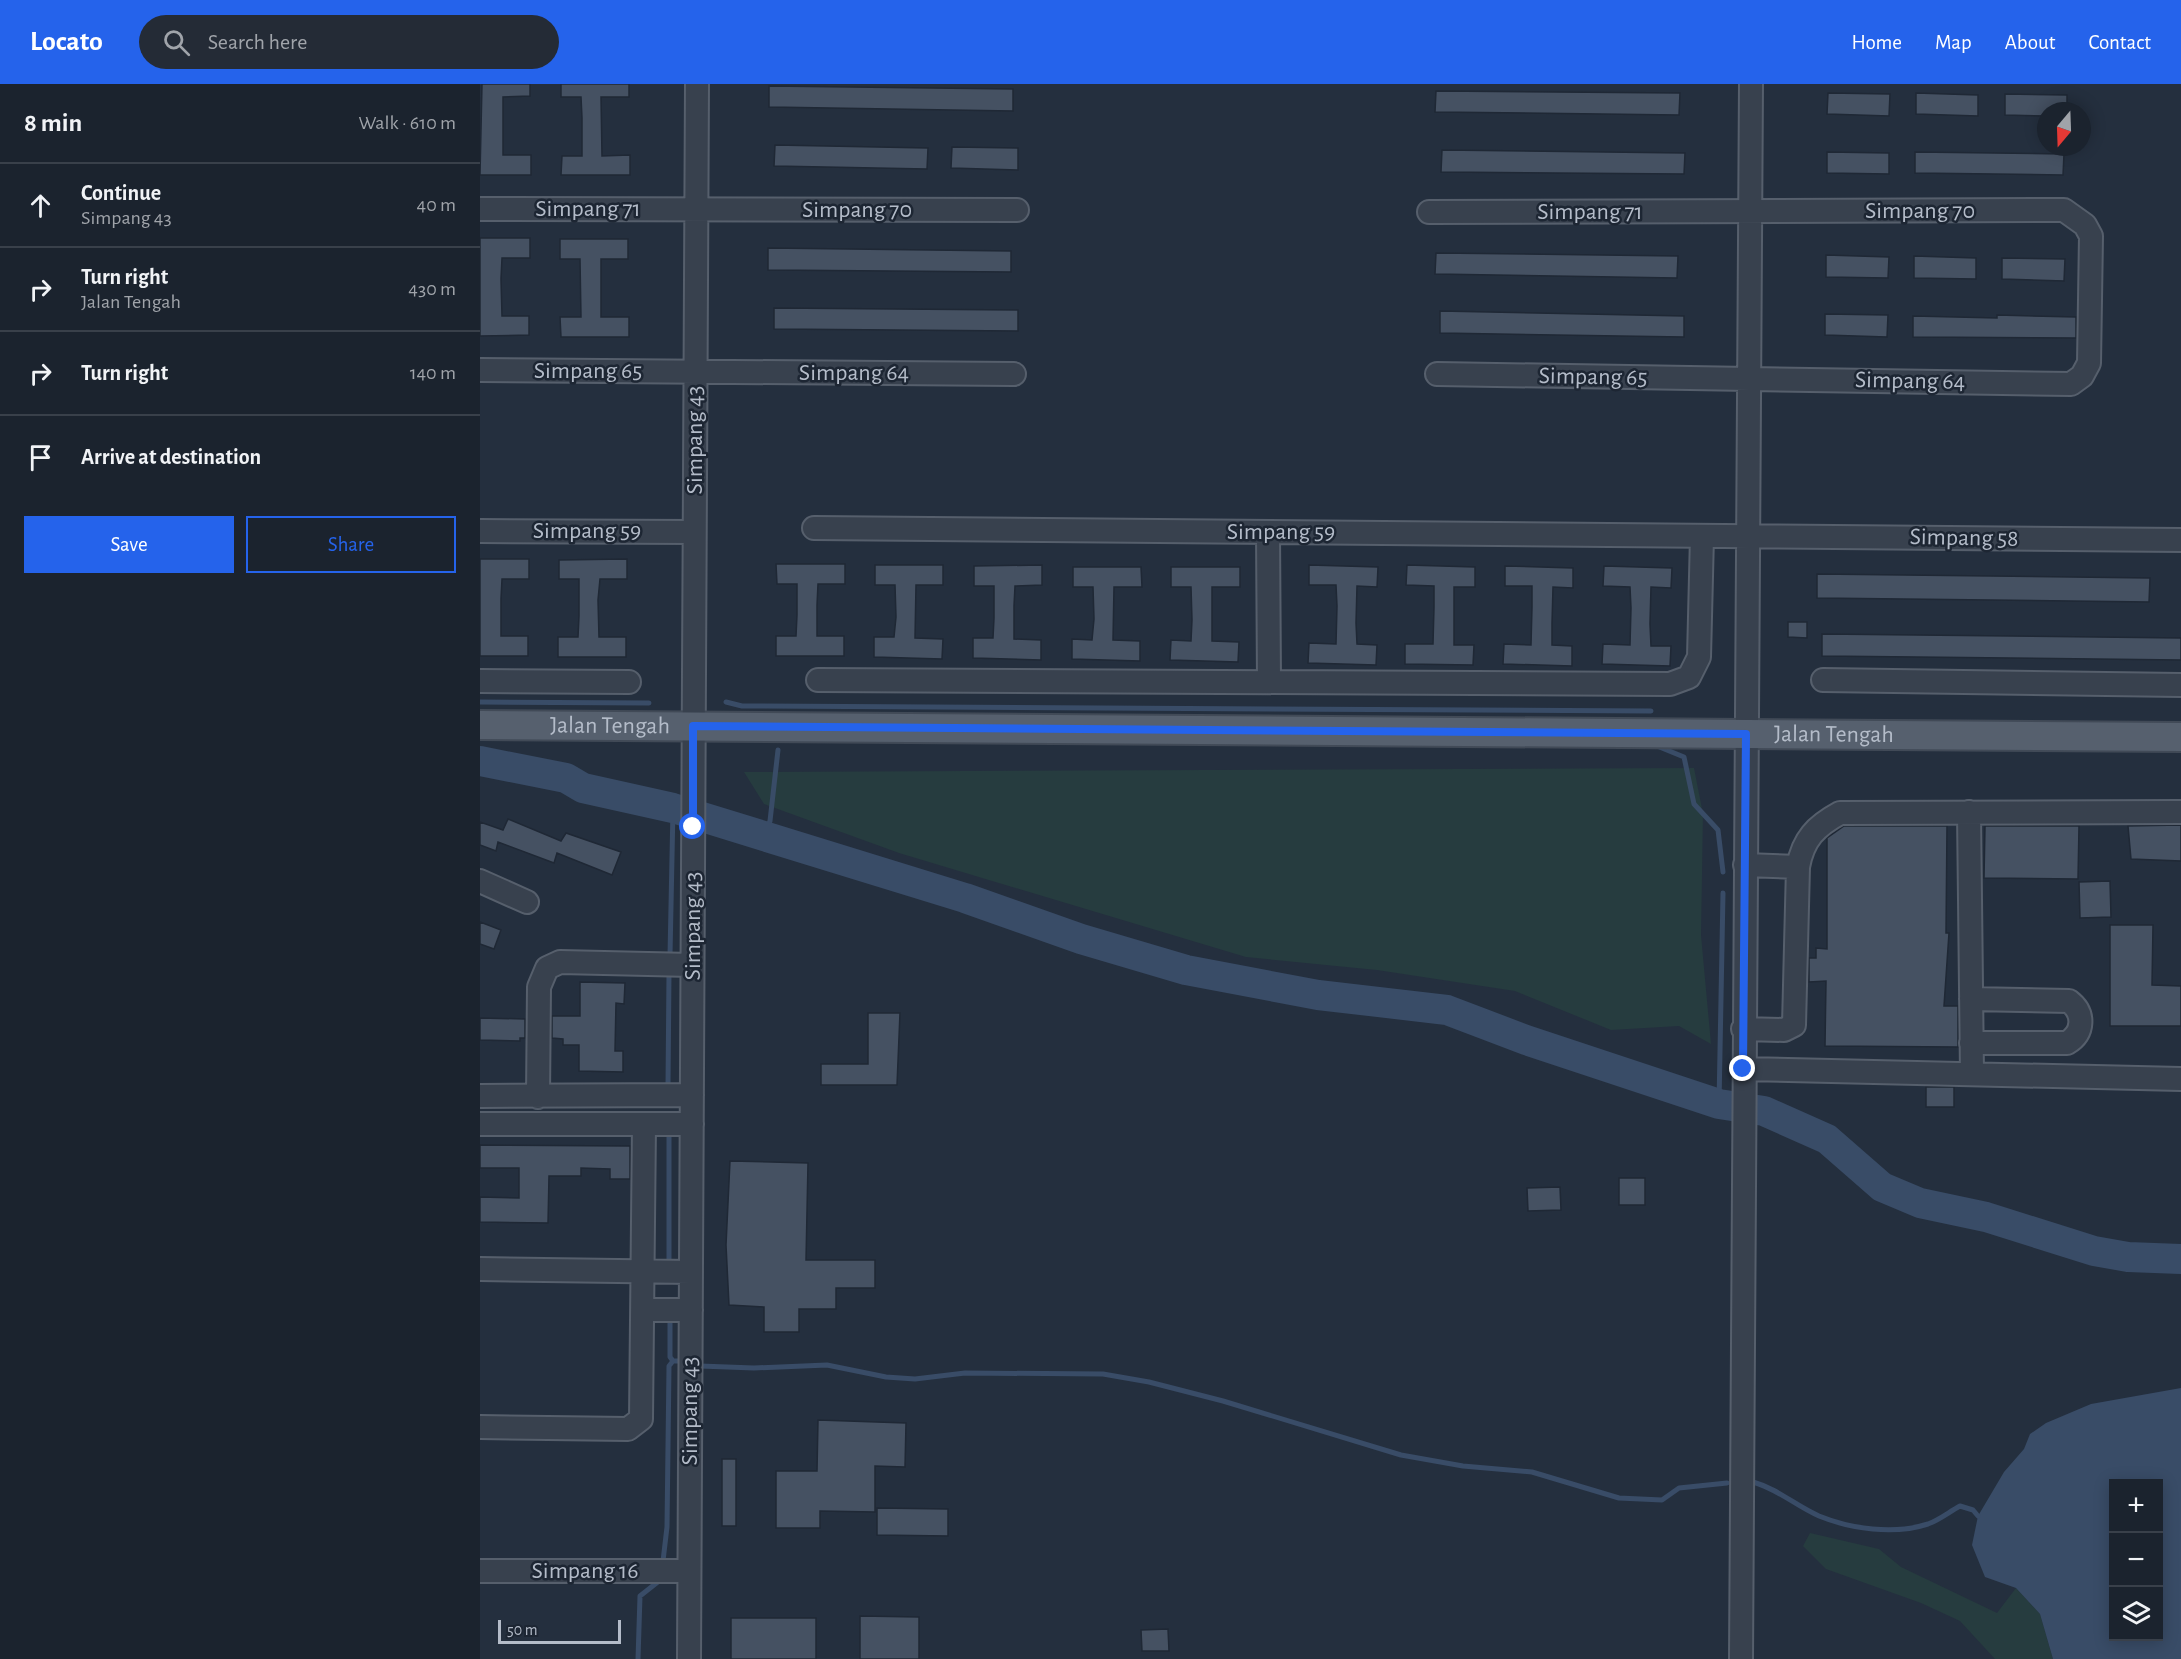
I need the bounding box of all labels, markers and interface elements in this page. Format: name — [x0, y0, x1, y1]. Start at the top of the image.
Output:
search box — [139, 15, 559, 69]
icon: search — [160, 26, 193, 59]
text: Locato — [30, 28, 103, 56]
text: Search here — [208, 31, 307, 53]
text: Home — [1851, 32, 1902, 53]
text: Map — [1935, 32, 1972, 53]
text: About — [2005, 32, 2055, 53]
text: Contact — [2088, 32, 2151, 53]
north arrow — [2037, 102, 2091, 156]
text: 8 min — [24, 110, 82, 136]
text: Walk · 610 m — [359, 113, 456, 133]
text: Continue — [81, 182, 161, 204]
icon: ahead — [24, 189, 57, 222]
text: 40 m — [417, 195, 456, 215]
street label: Simpang 71 — [535, 197, 641, 221]
street label: Simpang 70 — [802, 198, 912, 222]
street label: Simpang 70 — [1865, 199, 1975, 223]
street label: Simpang 71 — [1537, 200, 1643, 224]
text: Simpang 43 — [81, 208, 172, 228]
text: Turn right — [81, 266, 168, 288]
icon: right — [24, 273, 57, 306]
text: 430 m — [408, 279, 456, 299]
text: Jalan Tengah — [81, 292, 181, 312]
icon: right — [24, 357, 57, 390]
street label: Simpang 65 — [534, 359, 642, 383]
street label: Simpang 64 — [799, 361, 909, 385]
text: Turn right — [81, 362, 168, 384]
text: 140 m — [410, 363, 456, 383]
street label: Simpang 65 — [1538, 364, 1648, 390]
street label: Simpang 64 — [1855, 368, 1965, 394]
street label: Simpang 43 — [683, 386, 707, 494]
icon: arrive — [24, 441, 57, 474]
text: Arrive at destination — [81, 446, 261, 468]
button: Save — [24, 516, 234, 573]
button: Share — [246, 516, 456, 573]
street label: Simpang 59 — [533, 519, 641, 543]
street label: Simpang 59 — [1227, 520, 1335, 544]
street label: Simpang 58 — [1909, 525, 2019, 551]
street label: Jalan Tengah — [550, 713, 670, 738]
street label: Jalan Tengah — [1774, 722, 1894, 747]
route start — [679, 813, 705, 839]
street label: Simpang 43 — [681, 872, 705, 980]
route end — [1729, 1055, 1755, 1081]
street label: Simpang 43 — [678, 1357, 702, 1465]
map controls — [2109, 1479, 2163, 1641]
button: + — [2109, 1479, 2163, 1533]
button: − — [2109, 1533, 2163, 1587]
street label: Simpang 16 — [532, 1559, 638, 1583]
button: layers — [2109, 1587, 2163, 1641]
scale bar — [498, 1617, 621, 1644]
text: 50 m — [507, 1622, 538, 1638]

